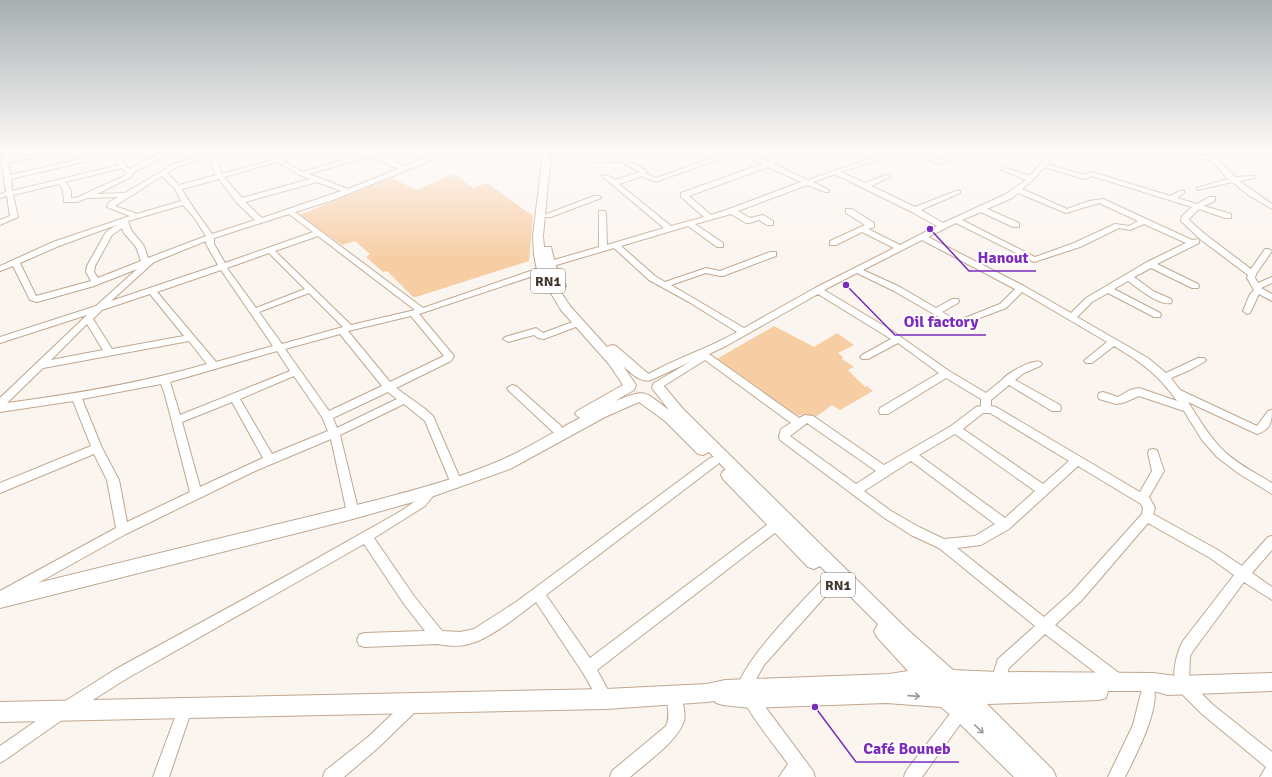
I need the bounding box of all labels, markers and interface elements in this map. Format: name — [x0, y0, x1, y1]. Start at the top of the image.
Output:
callout: Hanout — [969, 243, 1036, 271]
text: Hanout — [977, 248, 1029, 268]
road number: RN1 — [531, 269, 565, 293]
callout: Oil factory — [895, 307, 986, 335]
text: Oil factory — [904, 312, 978, 332]
road number: RN1 — [821, 573, 855, 597]
one-way arrow — [907, 692, 920, 699]
one-way arrow — [974, 724, 984, 733]
callout: Café Bouneb — [856, 734, 959, 762]
text: Café Bouneb — [863, 739, 951, 759]

